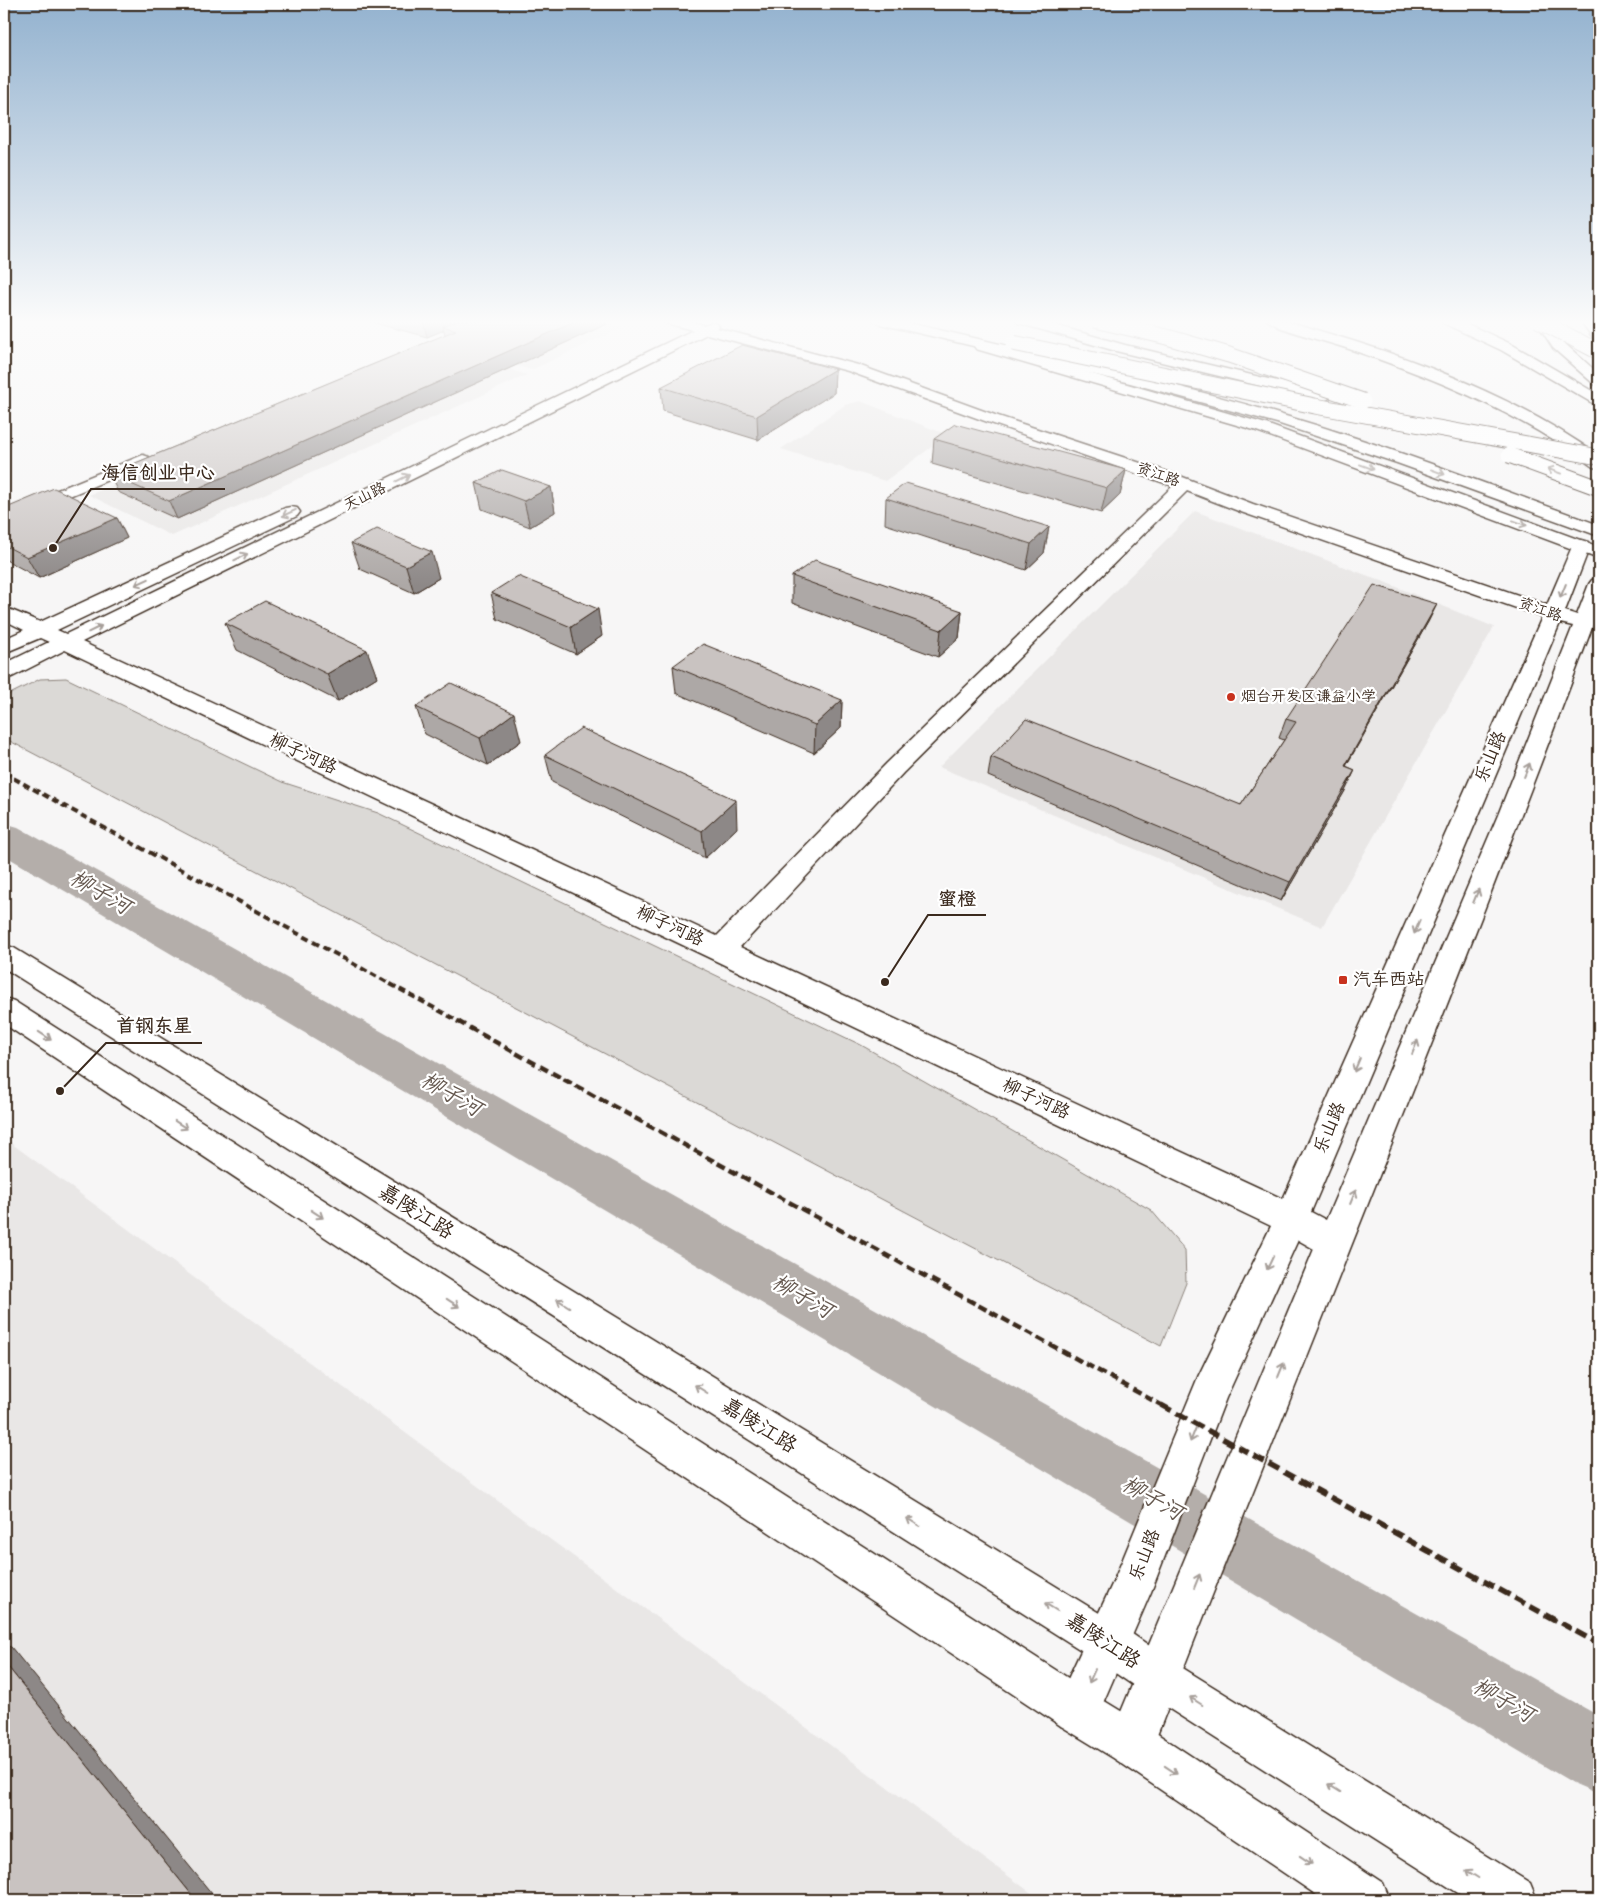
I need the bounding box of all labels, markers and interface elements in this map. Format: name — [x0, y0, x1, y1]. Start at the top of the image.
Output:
callout: 海信创业中心 — [91, 455, 225, 489]
street label: 资江路 — [1133, 458, 1183, 492]
text: 海信创业中心 — [101, 461, 215, 486]
one-way arrow — [1359, 463, 1374, 472]
one-way arrow — [1546, 466, 1562, 475]
one-way arrow — [1430, 468, 1445, 477]
one-way arrow — [395, 473, 410, 483]
street label: 天山路 — [340, 478, 390, 516]
one-way arrow — [282, 508, 297, 518]
one-way arrow — [1511, 519, 1527, 528]
one-way arrow — [233, 552, 248, 561]
one-way arrow — [135, 578, 150, 587]
one-way arrow — [1557, 583, 1567, 598]
street label: 资江路 — [1515, 593, 1565, 627]
one-way arrow — [87, 623, 102, 633]
place label: 烟台开发区谦益小学 — [1241, 687, 1376, 707]
marker: 烟台开发区谦益小学 — [1225, 691, 1237, 703]
street label: 乐山路 — [1469, 727, 1513, 787]
street label: 柳子河路 — [265, 728, 341, 780]
one-way arrow — [1523, 763, 1533, 778]
water label: 柳子河 — [64, 864, 138, 923]
callout: 蜜橙 — [928, 881, 986, 915]
text: 蜜橙 — [938, 887, 976, 912]
one-way arrow — [1472, 889, 1482, 904]
street label: 柳子河路 — [632, 900, 708, 952]
one-way arrow — [1412, 919, 1422, 934]
place label: 汽车西站 — [1353, 968, 1425, 992]
marker: 汽车西站 — [1337, 974, 1349, 986]
callout: 首钢东星 — [106, 1009, 202, 1043]
text: 首钢东星 — [116, 1014, 192, 1039]
one-way arrow — [37, 1031, 51, 1041]
one-way arrow — [1411, 1039, 1420, 1054]
one-way arrow — [1352, 1057, 1362, 1072]
water label: 柳子河 — [415, 1066, 489, 1125]
street label: 柳子河路 — [998, 1073, 1074, 1125]
street label: 乐山路 — [1308, 1098, 1352, 1158]
one-way arrow — [173, 1120, 187, 1130]
street label: 嘉陵江路 — [373, 1178, 459, 1246]
one-way arrow — [1349, 1190, 1358, 1205]
one-way arrow — [309, 1209, 323, 1219]
one-way arrow — [1265, 1255, 1274, 1270]
water label: 柳子河 — [766, 1268, 840, 1327]
one-way arrow — [445, 1298, 459, 1308]
one-way arrow — [556, 1298, 570, 1308]
one-way arrow — [1277, 1363, 1287, 1378]
one-way arrow — [694, 1384, 708, 1394]
street label: 嘉陵江路 — [716, 1392, 802, 1460]
one-way arrow — [1188, 1427, 1197, 1442]
water label: 柳子河 — [1116, 1470, 1190, 1529]
one-way arrow — [906, 1516, 920, 1526]
street label: 乐山路 — [1124, 1525, 1166, 1585]
one-way arrow — [1192, 1574, 1202, 1589]
one-way arrow — [1044, 1602, 1058, 1612]
street label: 嘉陵江路 — [1060, 1606, 1146, 1676]
one-way arrow — [1087, 1668, 1096, 1683]
water label: 柳子河 — [1467, 1672, 1541, 1731]
one-way arrow — [1190, 1696, 1204, 1706]
one-way arrow — [1164, 1765, 1178, 1775]
one-way arrow — [1327, 1782, 1341, 1793]
one-way arrow — [1299, 1856, 1313, 1866]
one-way arrow — [1465, 1869, 1479, 1879]

